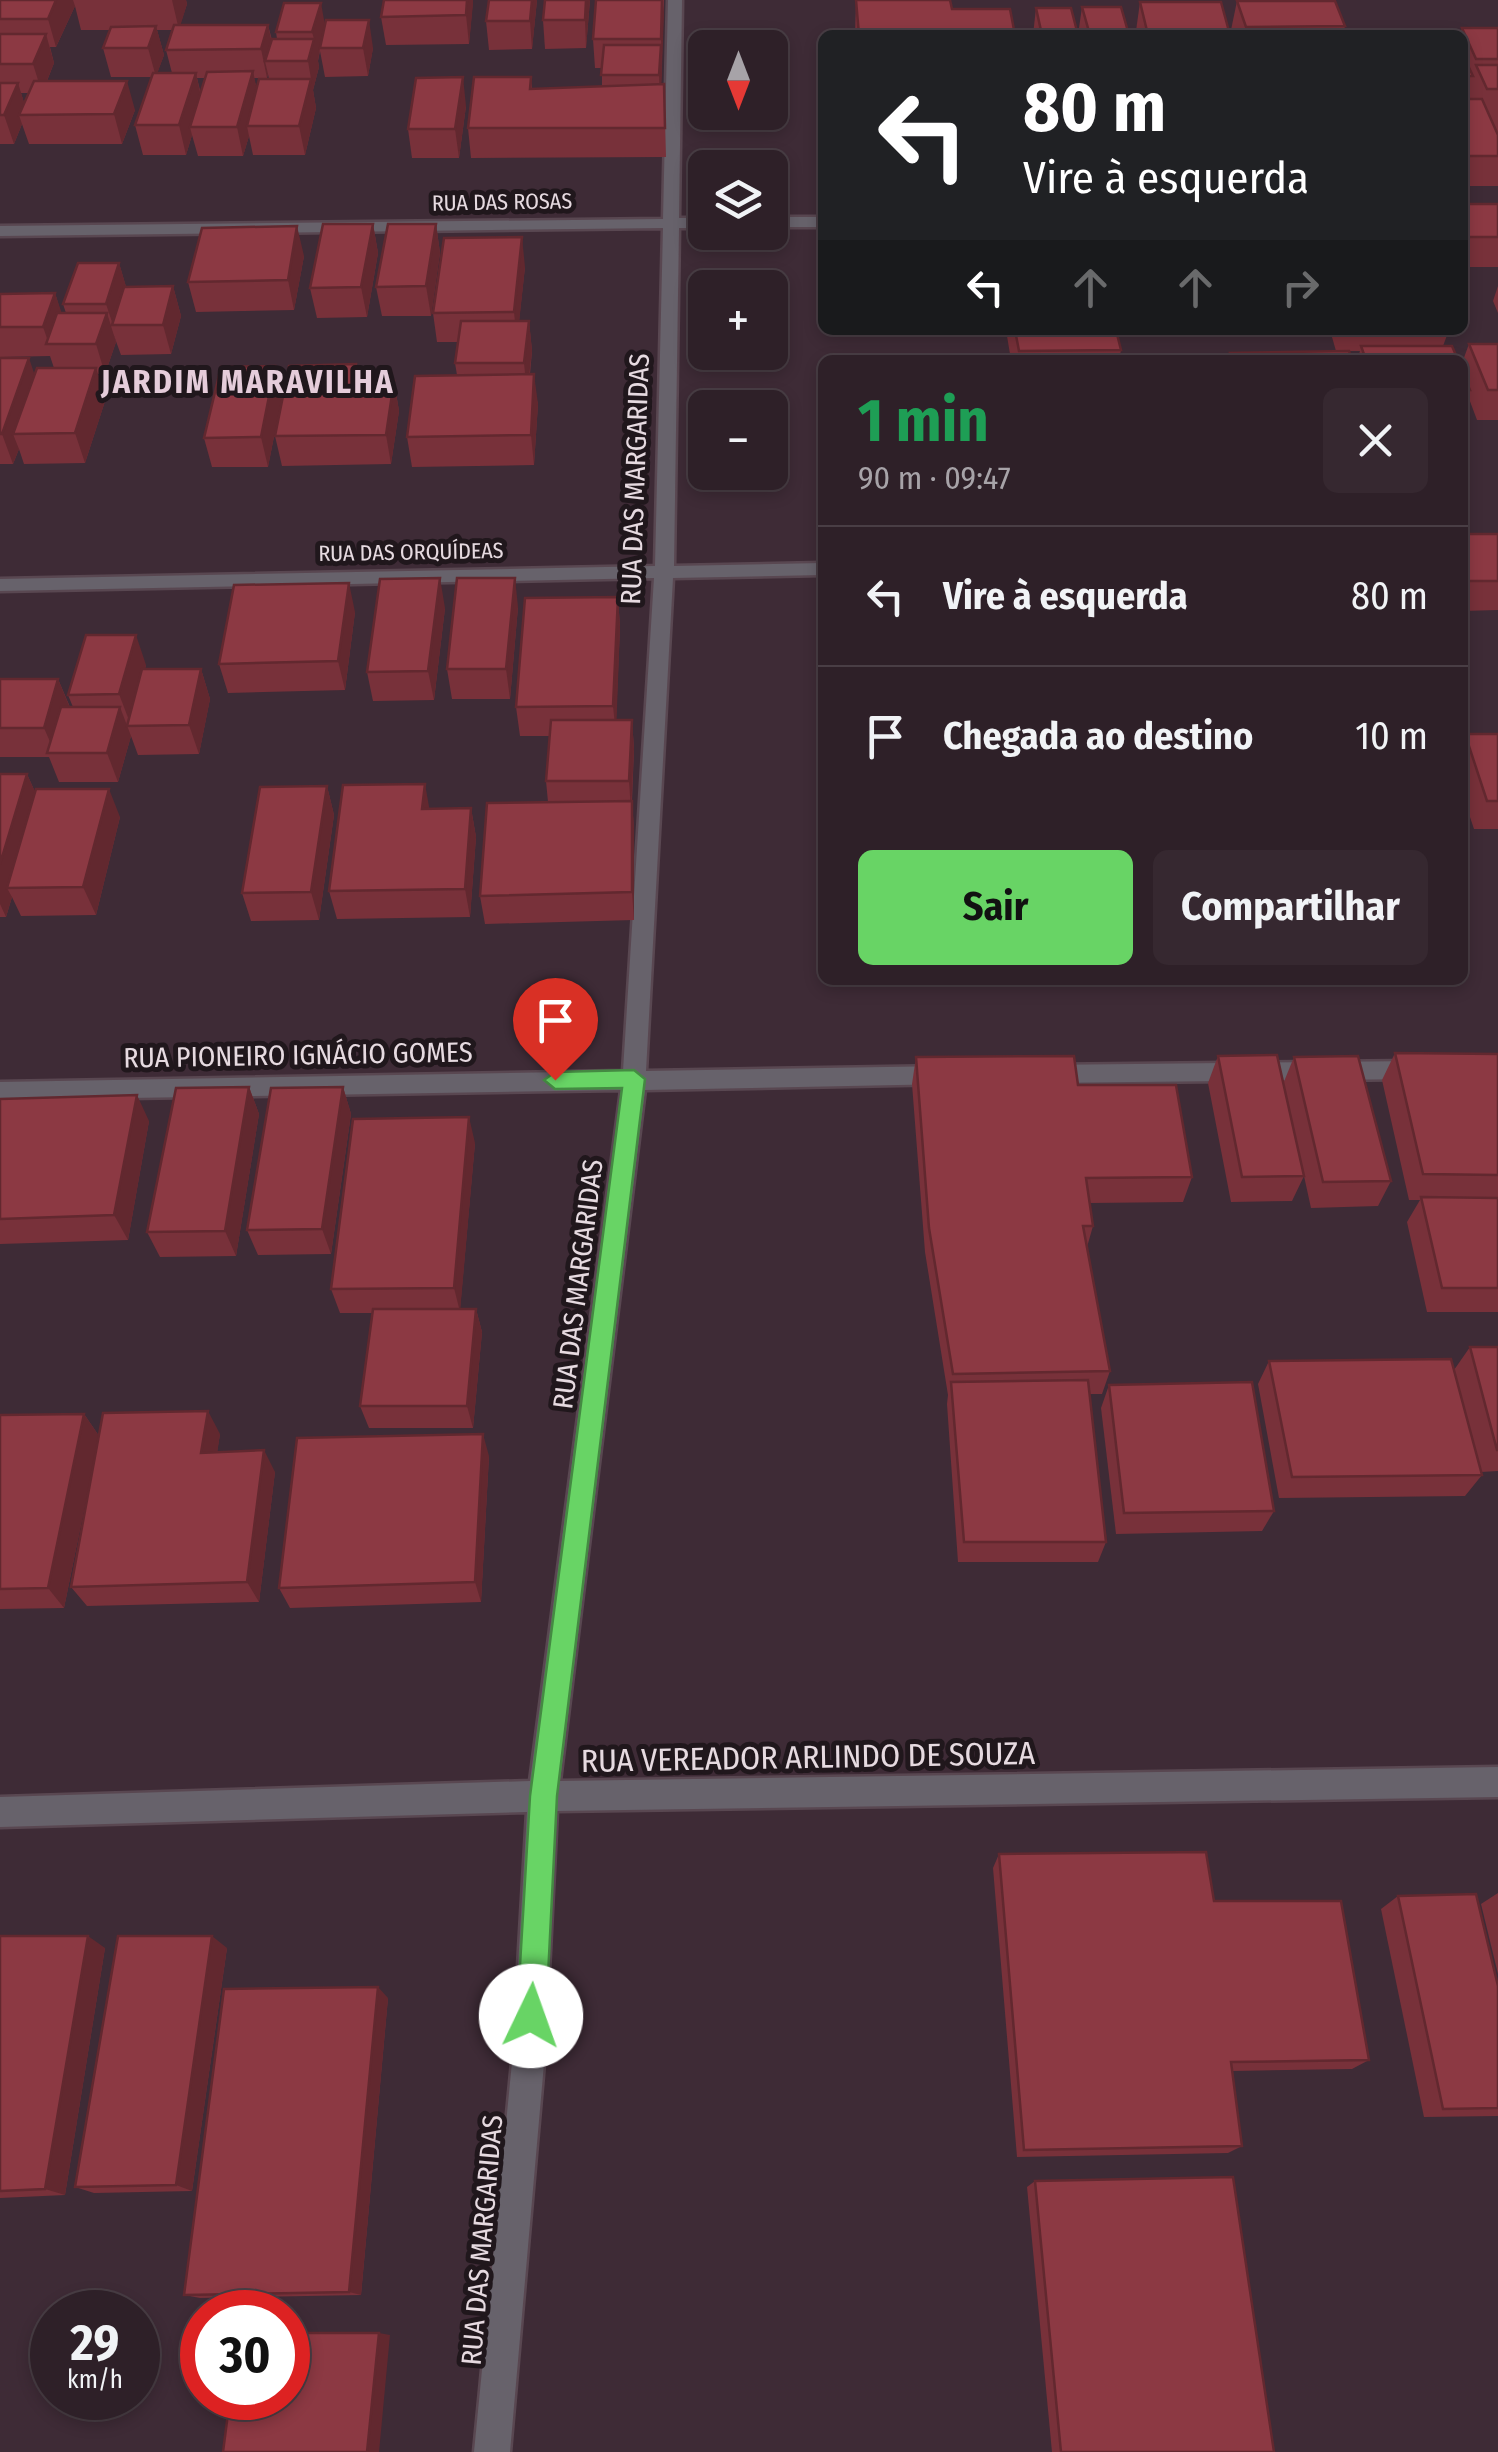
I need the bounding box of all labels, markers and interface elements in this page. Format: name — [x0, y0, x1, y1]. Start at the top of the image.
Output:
north arrow — [688, 30, 788, 130]
map controls — [688, 30, 788, 490]
text: 80 m — [1023, 66, 1166, 150]
icon: left — [858, 70, 988, 200]
button: layers — [688, 150, 788, 250]
text: Vire à esquerda — [1023, 151, 1309, 205]
street label: RUA DAS ROSAS — [432, 187, 573, 217]
icon: left — [958, 260, 1013, 315]
icon: ahead — [1063, 260, 1118, 315]
icon: ahead — [1168, 260, 1223, 315]
icon: right — [1273, 260, 1328, 315]
button: + — [688, 270, 788, 370]
street label: RUA DAS MARGARIDAS — [614, 353, 656, 605]
district label: JARDIM MARAVILHA — [100, 363, 395, 401]
text: 1 min — [858, 385, 989, 457]
button: close — [1323, 388, 1428, 493]
button: − — [688, 390, 788, 490]
text: 90 m · 09:47 — [858, 459, 1011, 497]
street label: RUA DAS ORQUÍDEAS — [318, 537, 504, 567]
icon: left — [858, 569, 913, 624]
text: Vire à esquerda — [943, 573, 1188, 619]
text: 80 m — [1351, 573, 1428, 619]
icon: arrive — [858, 709, 913, 764]
text: Chegada ao destino — [943, 713, 1253, 759]
text: 10 m — [1355, 713, 1428, 759]
button: Sair — [858, 850, 1133, 965]
button: Compartilhar — [1153, 850, 1428, 965]
pin — [513, 978, 598, 1081]
icon: arrive — [528, 993, 583, 1048]
street label: RUA PIONEIRO IGNÁCIO GOMES — [123, 1035, 473, 1075]
street label: RUA DAS MARGARIDAS — [546, 1157, 610, 1411]
street label: RUA VEREADOR ARLINDO DE SOUZA — [581, 1734, 1036, 1780]
position arrow — [479, 1964, 583, 2068]
street label: RUA DAS MARGARIDAS — [455, 2113, 509, 2367]
speed limit sign: 30 — [180, 2290, 310, 2420]
text: 29 — [71, 2313, 119, 2373]
text: km/h — [67, 2365, 123, 2395]

